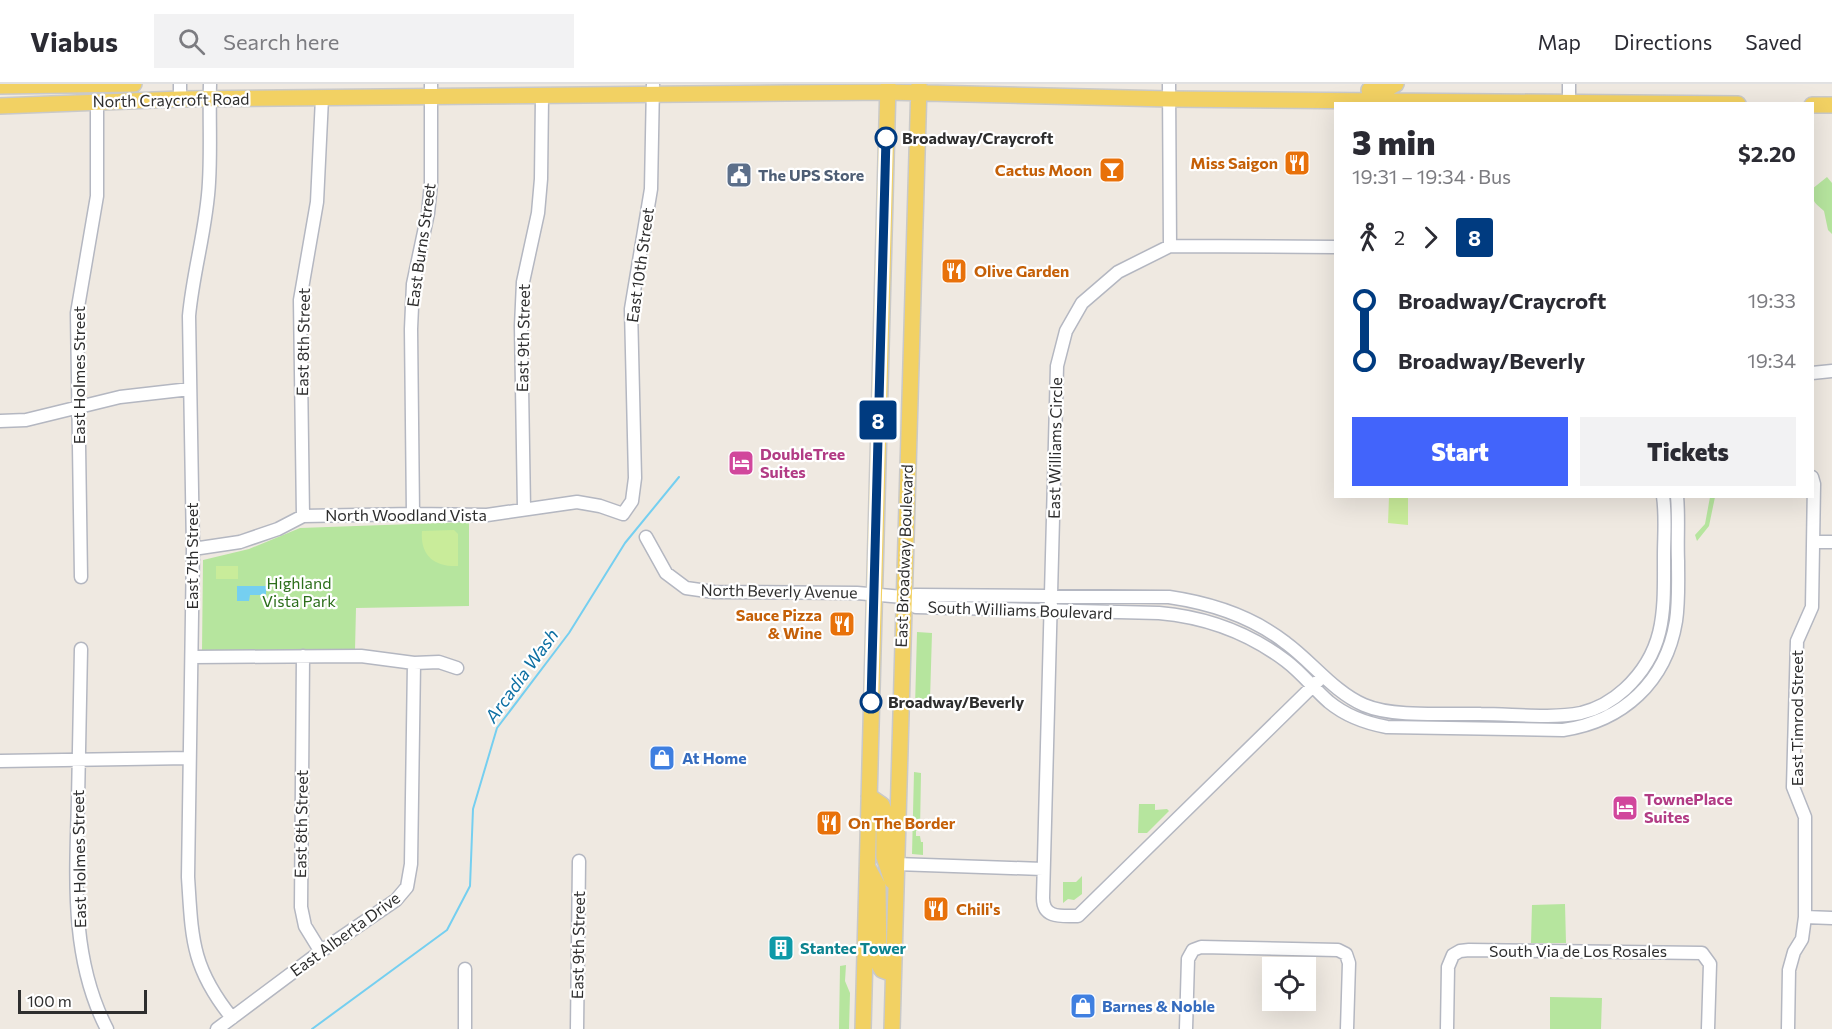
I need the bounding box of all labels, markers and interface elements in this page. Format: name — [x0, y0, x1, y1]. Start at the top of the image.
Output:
search box — [154, 14, 574, 68]
text: Viabus — [30, 24, 118, 58]
icon: search — [175, 25, 208, 58]
text: Search here — [223, 28, 339, 55]
text: Map — [1538, 29, 1581, 54]
text: Directions — [1614, 29, 1712, 54]
text: Saved — [1745, 29, 1802, 54]
street label: North Craycroft Road — [92, 89, 250, 110]
text: 3 min — [1352, 121, 1435, 162]
marker: Broadway/Craycroft — [875, 127, 897, 149]
place label: Broadway/Craycroft — [902, 128, 1054, 147]
text: $2.20 — [1738, 140, 1796, 167]
restaurant icon: Miss Saigon — [1282, 148, 1312, 178]
place label: Miss Saigon — [1190, 153, 1278, 172]
bar icon: Cactus Moon — [1097, 155, 1127, 185]
public building icon: The UPS Store — [724, 160, 754, 190]
place label: Cactus Moon — [995, 160, 1092, 179]
text: 19:31 – 19:34 · Bus — [1352, 164, 1511, 188]
place label: The UPS Store — [758, 165, 864, 184]
street label: East Burns Street — [402, 181, 439, 308]
street label: East 10th Street — [622, 206, 657, 324]
icon: walk — [1352, 221, 1385, 254]
icon: forward — [1414, 221, 1447, 254]
text: 2 — [1394, 225, 1405, 249]
text: 8 — [1468, 225, 1481, 250]
restaurant icon: Olive Garden — [939, 256, 969, 286]
place label: Olive Garden — [974, 261, 1069, 280]
street label: East 9th Street — [512, 283, 533, 392]
street label: East 8th Street — [292, 287, 313, 396]
text: Broadway/Craycroft — [1398, 287, 1606, 314]
text: 19:33 — [1748, 288, 1796, 312]
street label: East Holmes Street — [69, 305, 88, 444]
text: Broadway/Beverly — [1398, 347, 1585, 374]
text: 19:34 — [1747, 348, 1796, 372]
street label: East Williams Circle — [1044, 377, 1065, 519]
line badge: 8 — [858, 400, 898, 440]
text: 8 — [872, 408, 885, 433]
button: Start — [1352, 417, 1568, 486]
button: Tickets — [1580, 417, 1796, 486]
place label: DoubleTree Suites — [760, 444, 845, 481]
hotel icon: DoubleTree Suites — [726, 448, 756, 478]
street label: East Broadway Boulevard — [891, 464, 916, 648]
street label: East 7th Street — [182, 502, 201, 610]
street label: North Woodland Vista — [325, 505, 487, 524]
park label: Highland Vista Park — [262, 573, 336, 610]
street label: North Beverly Avenue — [700, 580, 858, 601]
street label: South Williams Boulevard — [927, 597, 1113, 622]
place label: Sauce Pizza & Wine — [736, 605, 822, 642]
restaurant icon: Sauce Pizza & Wine — [827, 609, 857, 639]
water label: Arcadia Wash — [479, 624, 563, 728]
street label: East Timrod Street — [1787, 649, 1806, 786]
marker: Broadway/Beverly — [860, 691, 882, 713]
place label: Broadway/Beverly — [888, 692, 1024, 711]
shop icon: At Home — [647, 743, 677, 773]
place label: At Home — [682, 748, 747, 767]
street label: East 8th Street — [290, 769, 311, 878]
street label: East Holmes Street — [68, 789, 89, 928]
place label: TownePlace Suites — [1644, 789, 1733, 826]
hotel icon: TownePlace Suites — [1610, 793, 1640, 823]
restaurant icon: On The Border — [814, 808, 844, 838]
place label: On The Border — [848, 813, 956, 832]
street label: East Alberta Drive — [286, 887, 403, 980]
street label: East 9th Street — [567, 890, 588, 999]
restaurant icon: Chili's — [921, 894, 951, 924]
place label: Chili's — [956, 899, 1001, 918]
building icon: Stantec Tower — [766, 933, 796, 963]
place label: Stantec Tower — [800, 938, 907, 957]
street label: South Via de Los Rosales — [1489, 941, 1667, 960]
map controls — [1262, 957, 1316, 1011]
button: locate — [1262, 957, 1316, 1011]
scale bar — [18, 987, 147, 1014]
text: 100 m — [27, 991, 72, 1010]
shop icon: Barnes & Noble — [1068, 991, 1098, 1021]
place label: Barnes & Noble — [1102, 996, 1215, 1015]

